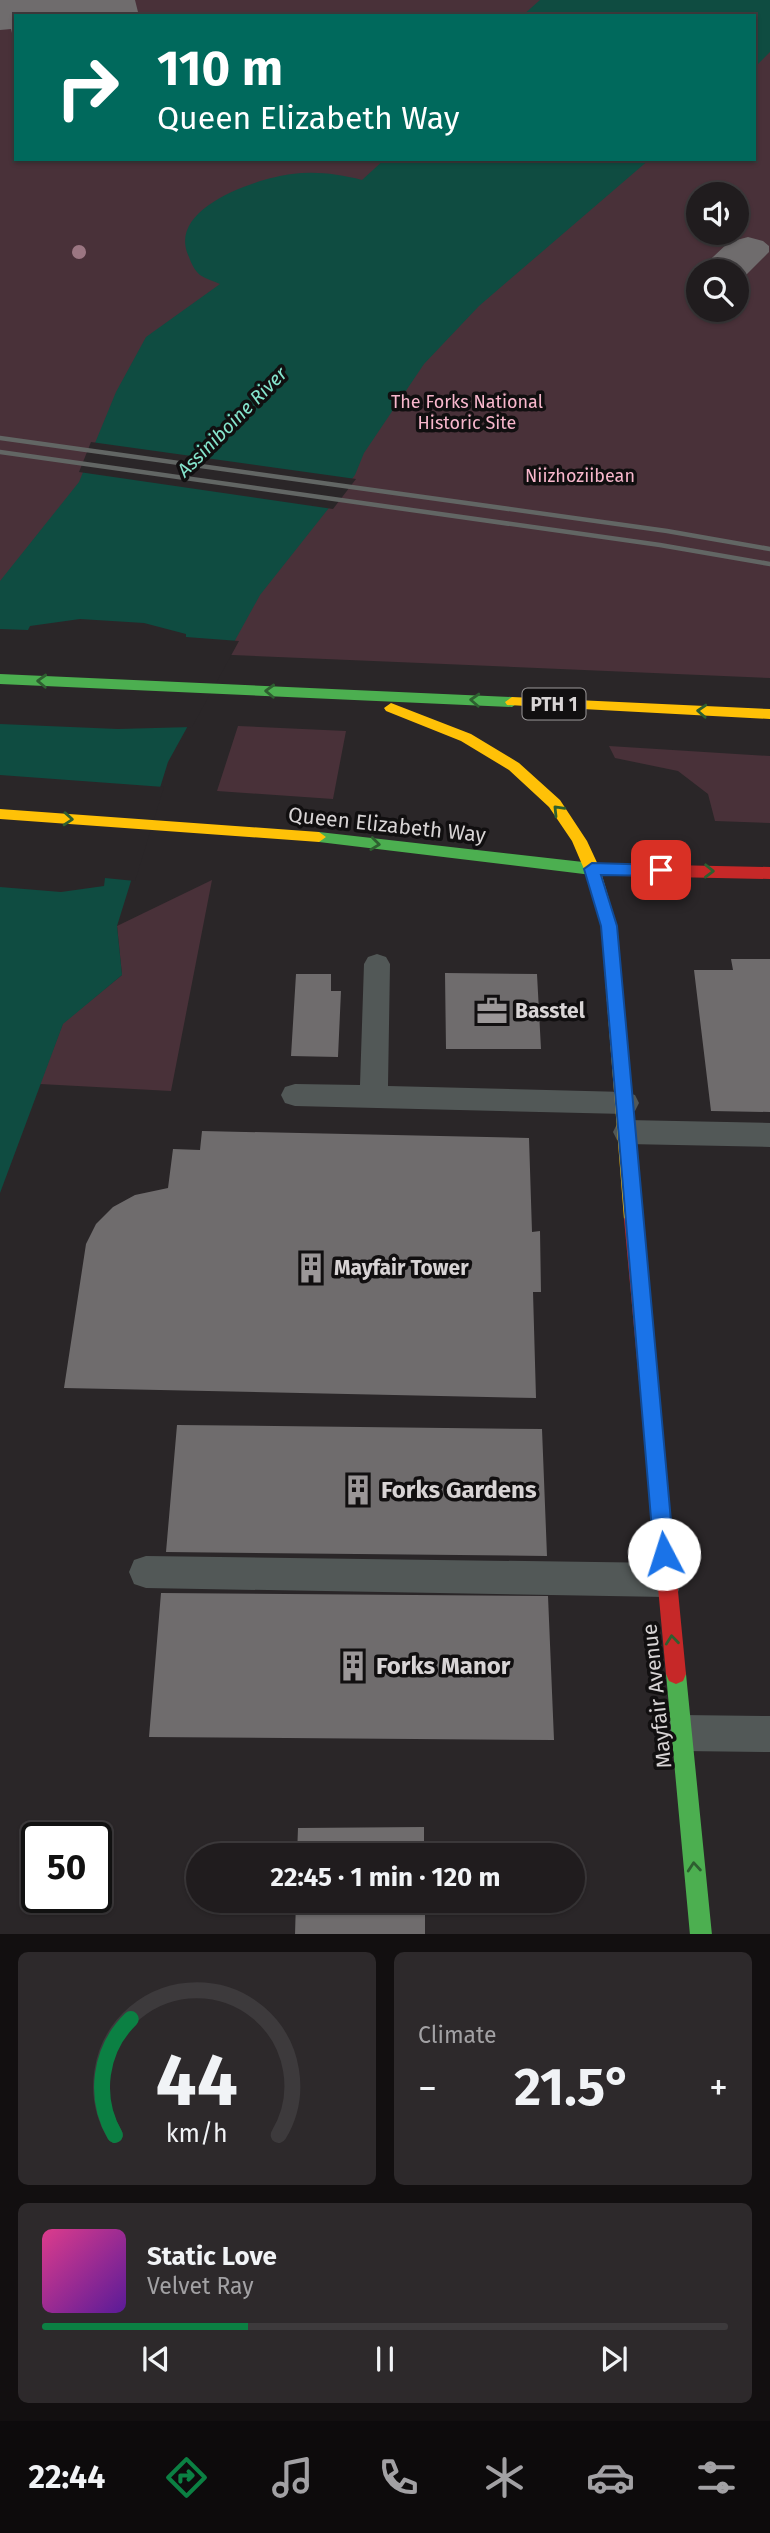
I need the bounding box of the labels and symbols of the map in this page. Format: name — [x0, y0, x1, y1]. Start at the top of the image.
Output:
water label: Assiniboine River — [172, 362, 292, 482]
park label: The Forks National Historic Site — [391, 391, 543, 434]
park label: Niizhoziibean — [525, 465, 635, 487]
one-way arrow — [37, 674, 48, 689]
one-way arrow — [264, 683, 275, 698]
road number: PTH 1 — [522, 688, 586, 720]
one-way arrow — [469, 693, 480, 708]
one-way arrow — [696, 704, 707, 719]
street label: Queen Elizabeth Way — [287, 802, 488, 848]
one-way arrow — [554, 805, 567, 818]
one-way arrow — [63, 811, 74, 826]
one-way arrow — [370, 836, 381, 851]
pin — [631, 840, 691, 900]
one-way arrow — [704, 864, 715, 879]
office icon: Basstel — [475, 994, 509, 1028]
place label: Basstel — [515, 998, 586, 1024]
building icon: Mayfair Tower — [294, 1251, 328, 1285]
place label: Mayfair Tower — [334, 1255, 469, 1281]
building icon: Forks Gardens — [341, 1473, 375, 1507]
place label: Forks Gardens — [381, 1476, 537, 1504]
position arrow — [627, 1517, 701, 1591]
street label: Mayfair Avenue — [636, 1622, 678, 1770]
one-way arrow — [665, 1634, 680, 1646]
building icon: Forks Manor — [336, 1649, 370, 1683]
place label: Forks Manor — [376, 1652, 511, 1680]
speed limit sign: 50 — [21, 1822, 112, 1913]
one-way arrow — [687, 1861, 702, 1872]

